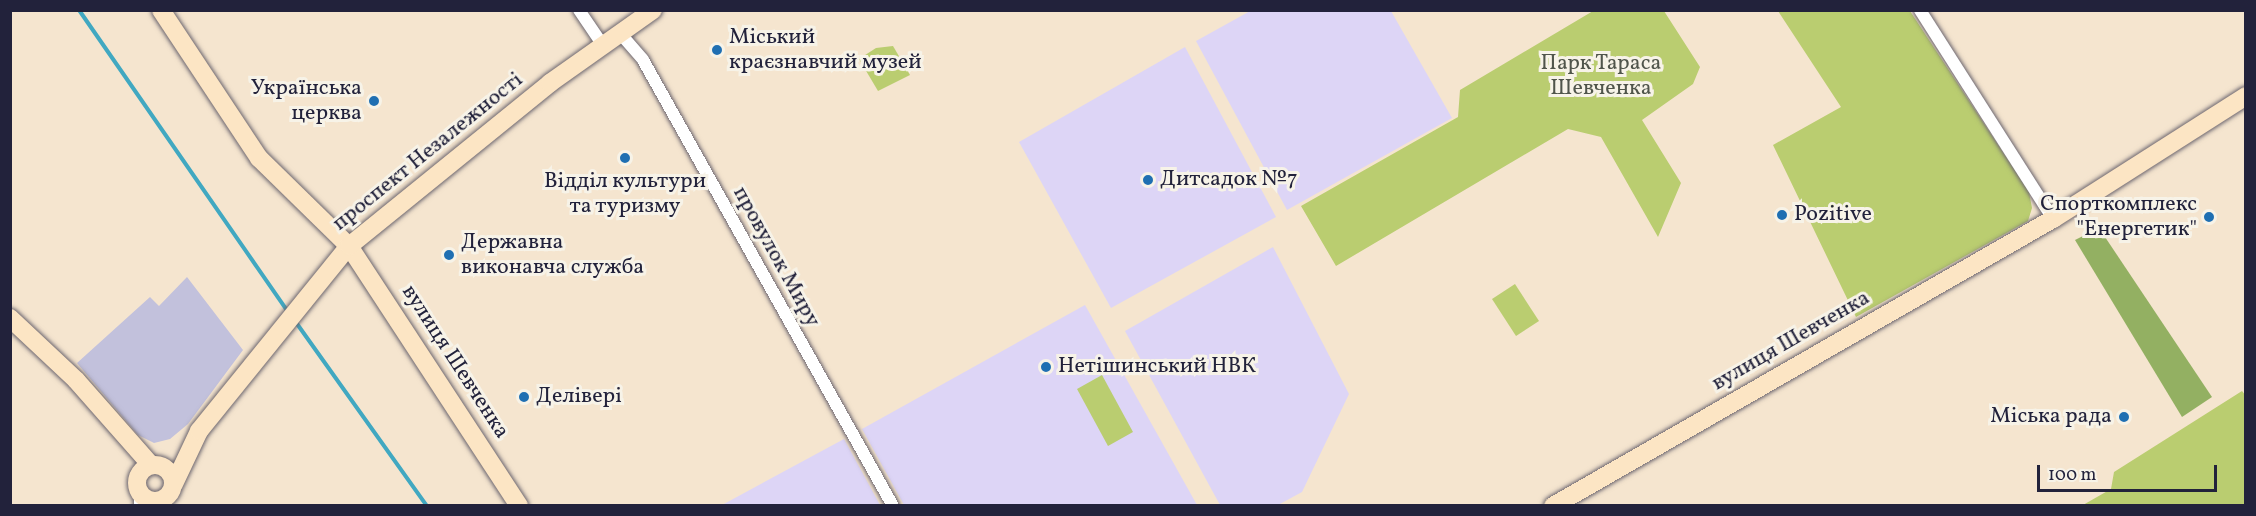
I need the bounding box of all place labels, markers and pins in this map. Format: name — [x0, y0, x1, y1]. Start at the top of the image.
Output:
place label: Міський краєзнавчий музей — [729, 24, 922, 76]
marker: Міський краєзнавчий музей — [710, 43, 724, 57]
place label: Українська церква — [251, 75, 362, 126]
marker: Українська церква — [367, 94, 381, 108]
marker: Відділ культури та туризму — [618, 151, 632, 165]
place label: Дитсадок №7 — [1160, 167, 1298, 193]
place label: Відділ культури та туризму — [544, 168, 706, 220]
marker: Дитсадок №7 — [1141, 173, 1155, 187]
place label: Спорткомплекс "Енергетик" — [2040, 191, 2197, 242]
place label: Pozitive — [1794, 202, 1872, 228]
marker: Pozitive — [1775, 208, 1789, 222]
marker: Спорткомплекс "Енергетик" — [2202, 210, 2216, 224]
place label: Державна виконавча служба — [461, 229, 644, 280]
marker: Державна виконавча служба — [442, 248, 456, 262]
place label: Нетішинський НВК — [1058, 354, 1256, 380]
marker: Нетішинський НВК — [1039, 360, 1053, 374]
place label: Делівері — [536, 384, 622, 410]
marker: Делівері — [517, 390, 531, 404]
place label: Міська рада — [1990, 404, 2112, 430]
marker: Міська рада — [2117, 410, 2131, 424]

